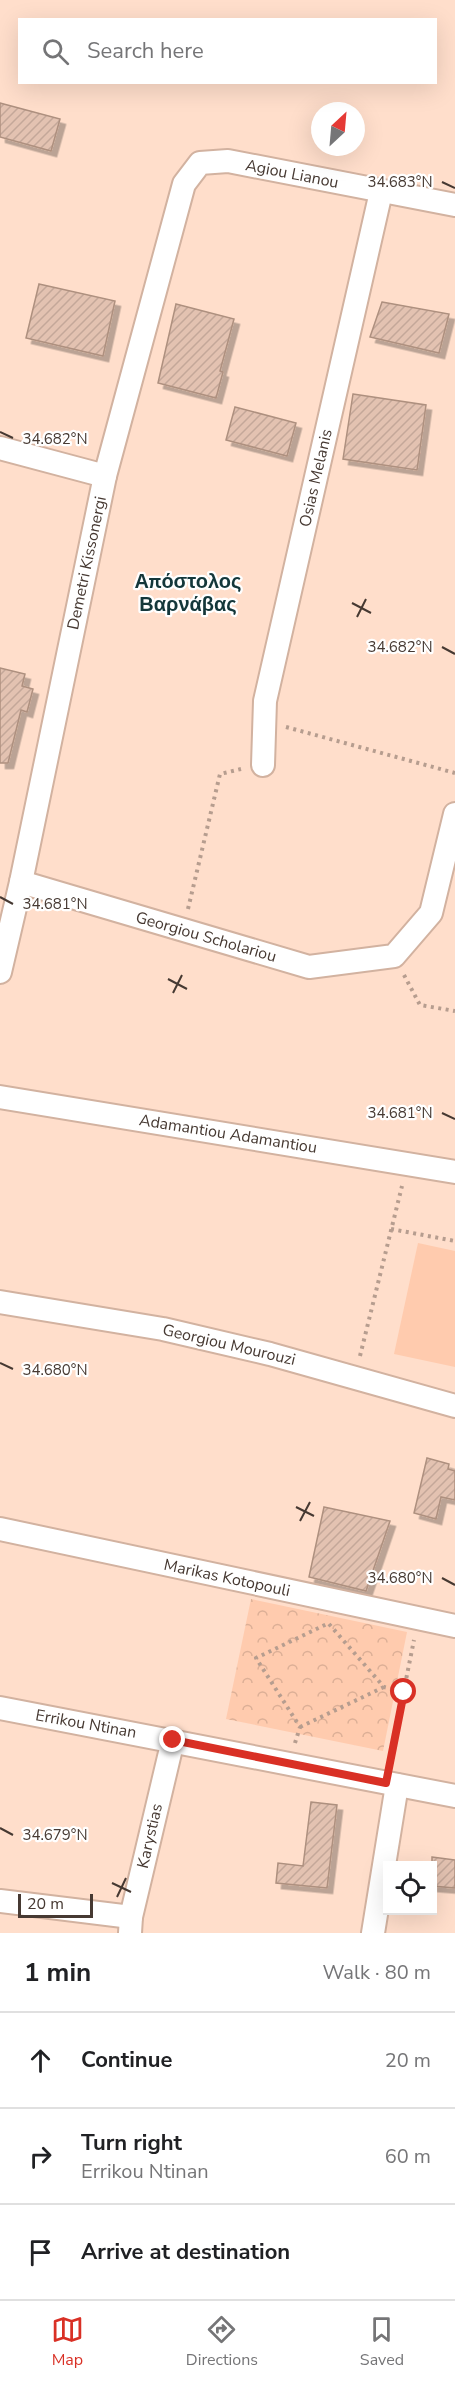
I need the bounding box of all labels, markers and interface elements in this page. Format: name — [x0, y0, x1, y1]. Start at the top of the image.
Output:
search box — [18, 18, 437, 84]
icon: search — [39, 35, 72, 68]
text: Search here — [87, 36, 204, 66]
north arrow — [311, 102, 365, 156]
street label: Agiou Lianou — [244, 154, 340, 194]
text: 34.683°N — [367, 172, 433, 192]
street label: Osias Melanis — [294, 427, 338, 529]
text: 34.682°N — [22, 429, 88, 449]
street label: Demetri Kissonergi — [62, 494, 112, 632]
district label: Απόστολος Βαρνάβας — [135, 568, 241, 618]
text: 34.682°N — [367, 637, 433, 657]
text: 34.681°N — [22, 894, 88, 914]
street label: Georgiou Scholariou — [133, 906, 279, 968]
text: 34.681°N — [367, 1103, 433, 1123]
street label: Adamantiou Adamantiou — [137, 1109, 319, 1159]
street label: Georgiou Mourouzi — [160, 1319, 298, 1371]
text: 34.680°N — [22, 1360, 88, 1380]
street label: Marikas Kotopouli — [162, 1554, 292, 1602]
text: 34.680°N — [367, 1568, 433, 1588]
route start — [390, 1678, 416, 1704]
street label: Errikou Ntinan — [34, 1704, 138, 1744]
route end — [159, 1726, 185, 1752]
street label: Karystias — [132, 1801, 168, 1871]
text: 34.679°N — [22, 1825, 88, 1845]
map controls — [383, 1861, 437, 1915]
button: locate — [383, 1861, 437, 1915]
scale bar — [18, 1891, 93, 1918]
text: 20 m — [27, 1893, 64, 1915]
text: 1 min — [24, 1955, 91, 1990]
text: Walk · 80 m — [323, 1959, 431, 1986]
icon: ahead — [24, 2044, 57, 2077]
text: Continue — [81, 2045, 172, 2075]
text: 20 m — [385, 2047, 431, 2074]
text: Turn right — [81, 2128, 182, 2158]
icon: right — [24, 2140, 57, 2173]
text: 60 m — [385, 2143, 431, 2170]
text: Errikou Ntinan — [81, 2158, 209, 2185]
icon: arrive — [24, 2236, 57, 2269]
text: Arrive at destination — [81, 2237, 290, 2267]
tab: Map — [51, 2313, 84, 2371]
tab: Directions — [186, 2313, 258, 2371]
tab: Saved — [360, 2313, 404, 2371]

